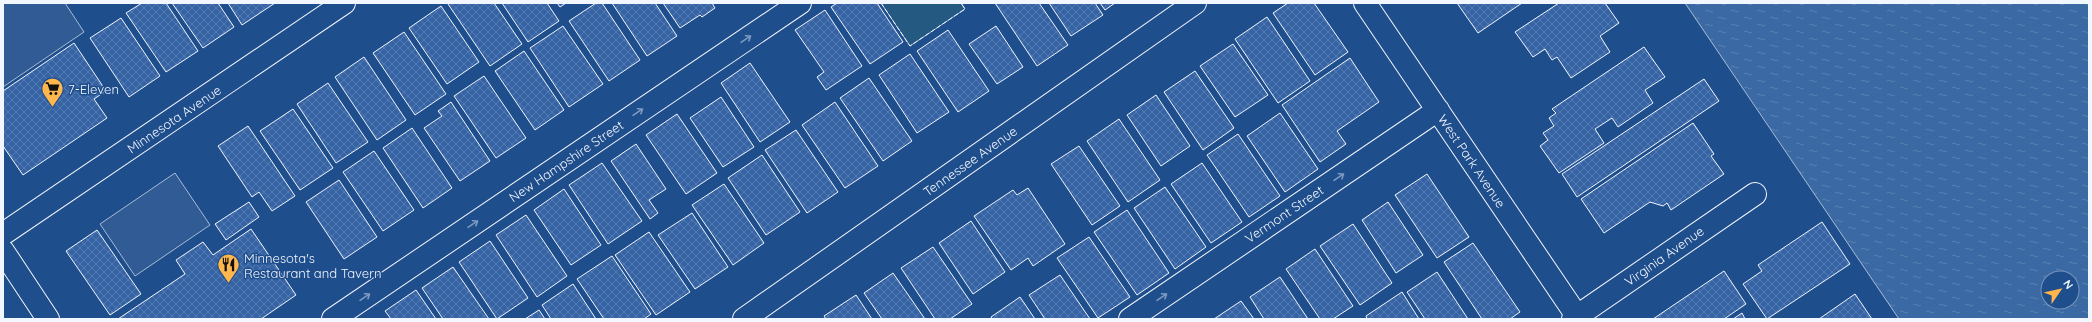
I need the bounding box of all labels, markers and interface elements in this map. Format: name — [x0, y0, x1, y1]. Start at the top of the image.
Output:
one-way arrow — [740, 35, 751, 43]
supermarket icon: 7-Eleven — [39, 76, 65, 109]
place label: 7-Eleven — [68, 81, 119, 97]
street label: Minnesota Avenue — [124, 82, 224, 156]
one-way arrow — [632, 108, 643, 116]
street label: West Park Avenue — [1435, 111, 1509, 211]
street label: New Hampshire Street — [506, 117, 626, 205]
street label: Tennessee Avenue — [920, 123, 1020, 199]
one-way arrow — [1333, 173, 1344, 181]
street label: Vermont Street — [1242, 182, 1326, 246]
one-way arrow — [467, 220, 478, 228]
street label: Virginia Avenue — [1621, 223, 1707, 289]
place label: Minnesota's Restaurant and Tavern — [244, 250, 382, 281]
restaurant icon: Minnesota's Restaurant and Tavern — [216, 252, 242, 285]
north arrow — [2040, 270, 2080, 310]
text: N — [2060, 277, 2076, 292]
one-way arrow — [359, 293, 370, 301]
one-way arrow — [1156, 293, 1167, 301]

